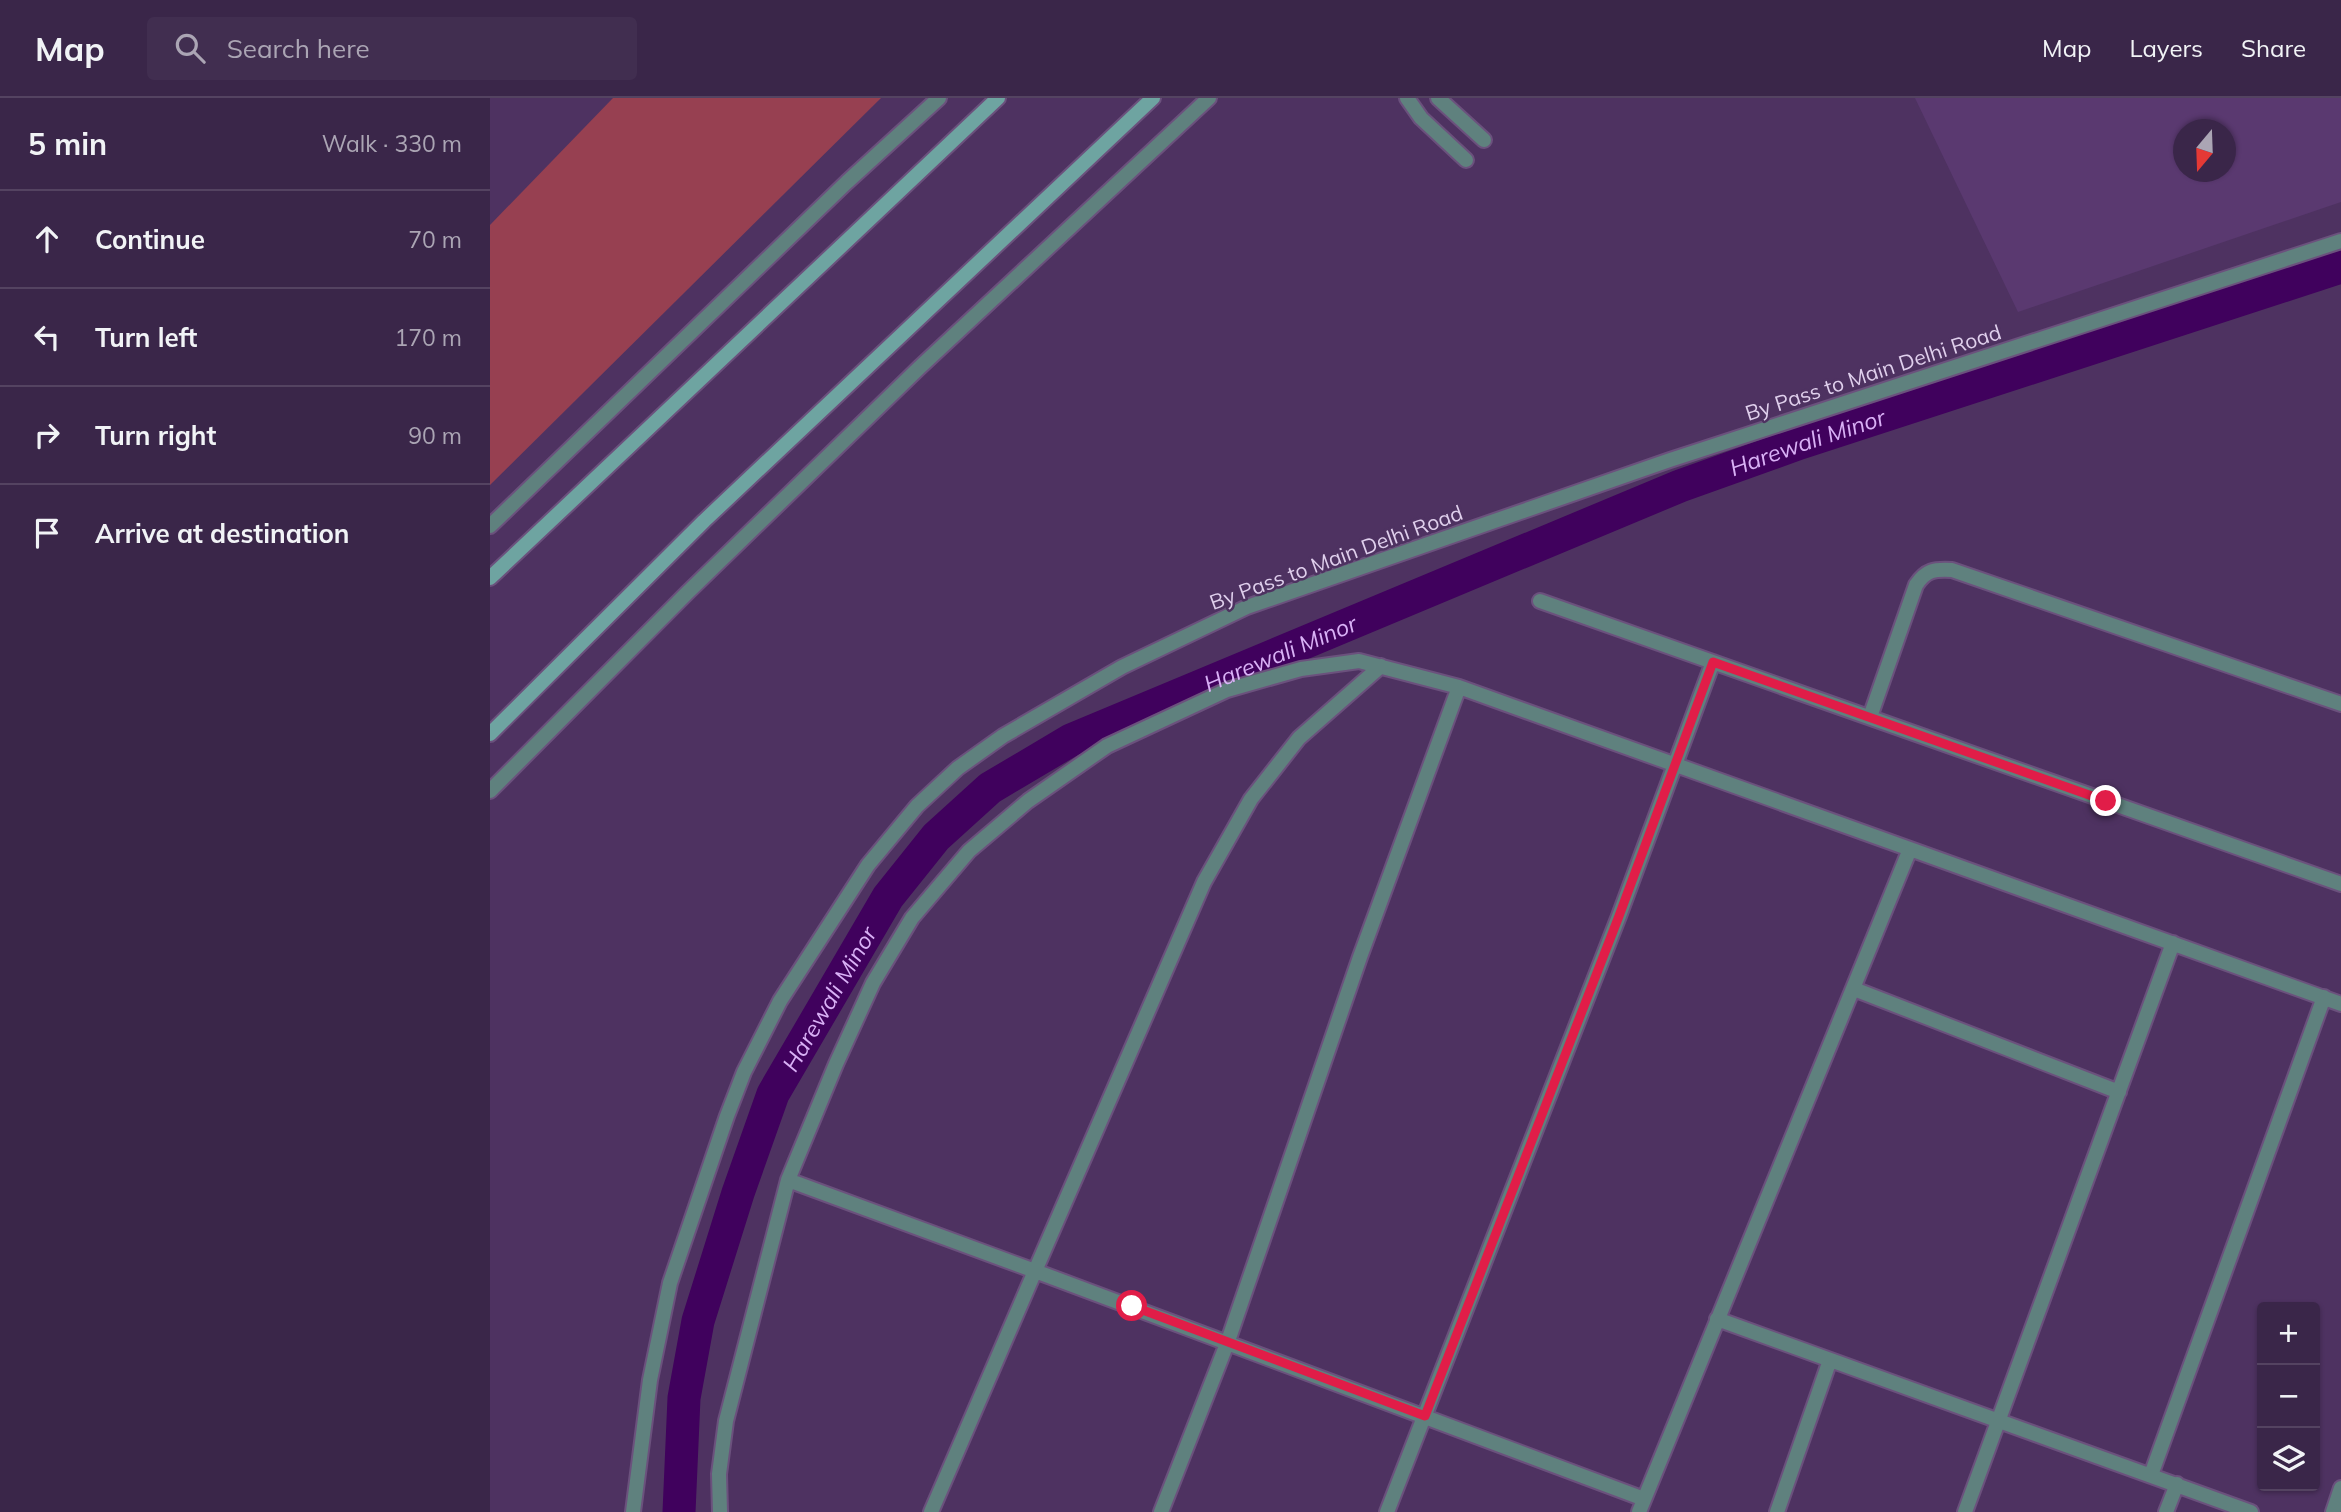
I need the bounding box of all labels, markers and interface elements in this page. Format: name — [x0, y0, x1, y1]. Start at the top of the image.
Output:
search box — [147, 17, 637, 80]
text: Map — [35, 28, 105, 69]
icon: search — [171, 29, 209, 67]
text: Search here — [227, 32, 370, 65]
text: Map — [2042, 33, 2091, 63]
text: Layers — [2129, 33, 2203, 63]
text: Share — [2241, 33, 2306, 63]
north arrow — [2173, 119, 2236, 182]
text: 5 min — [28, 125, 107, 163]
text: Walk · 330 m — [322, 129, 462, 158]
icon: ahead — [28, 220, 66, 258]
text: Continue — [95, 223, 205, 256]
text: 70 m — [408, 225, 462, 254]
icon: left — [28, 318, 66, 356]
street label: By Pass to Main Delhi Road — [1742, 318, 2004, 426]
text: Turn left — [95, 321, 197, 354]
text: 170 m — [394, 323, 462, 352]
water label: Harewali Minor — [1725, 401, 1890, 482]
icon: right — [28, 416, 66, 454]
text: Turn right — [95, 419, 216, 452]
text: 90 m — [408, 421, 462, 450]
street label: By Pass to Main Delhi Road — [1206, 499, 1466, 615]
icon: arrive — [28, 514, 66, 552]
text: Arrive at destination — [95, 517, 350, 550]
water label: Harewali Minor — [1199, 607, 1362, 698]
route end — [2090, 785, 2121, 816]
water label: Harewali Minor — [775, 920, 883, 1076]
route start — [1116, 1290, 1147, 1321]
map controls — [2257, 1302, 2320, 1491]
button: + — [2257, 1302, 2320, 1365]
button: − — [2257, 1365, 2320, 1428]
button: layers — [2257, 1428, 2320, 1491]

